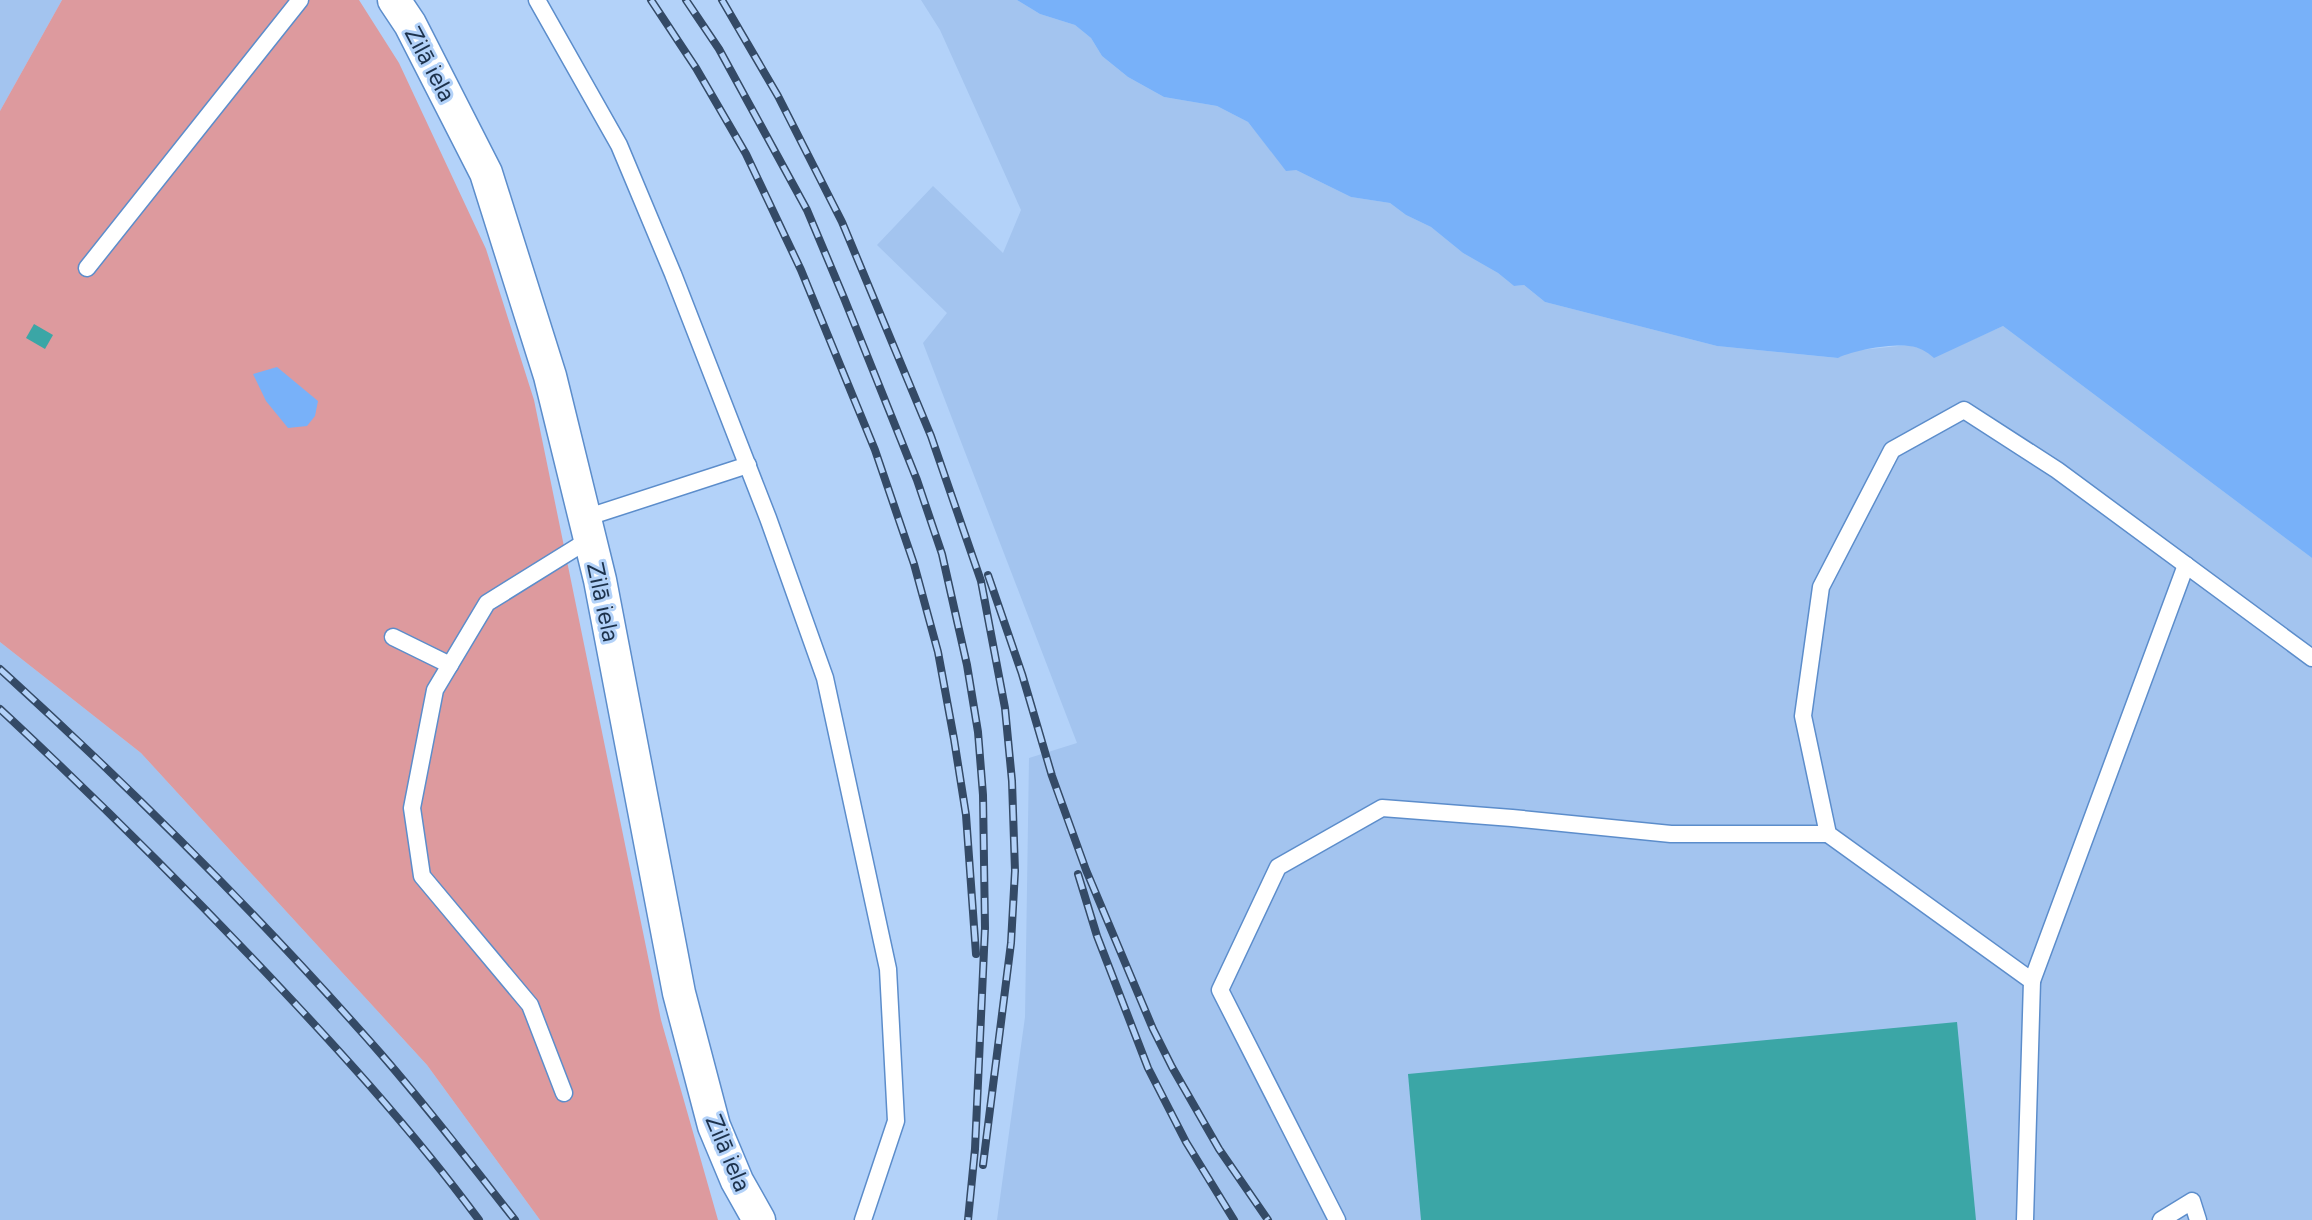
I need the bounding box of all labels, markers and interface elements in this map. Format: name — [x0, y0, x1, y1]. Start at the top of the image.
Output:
street label: Zilā iela — [399, 21, 462, 106]
street label: Zilā iela — [581, 559, 626, 644]
street label: Zilā iela — [699, 1110, 758, 1196]

